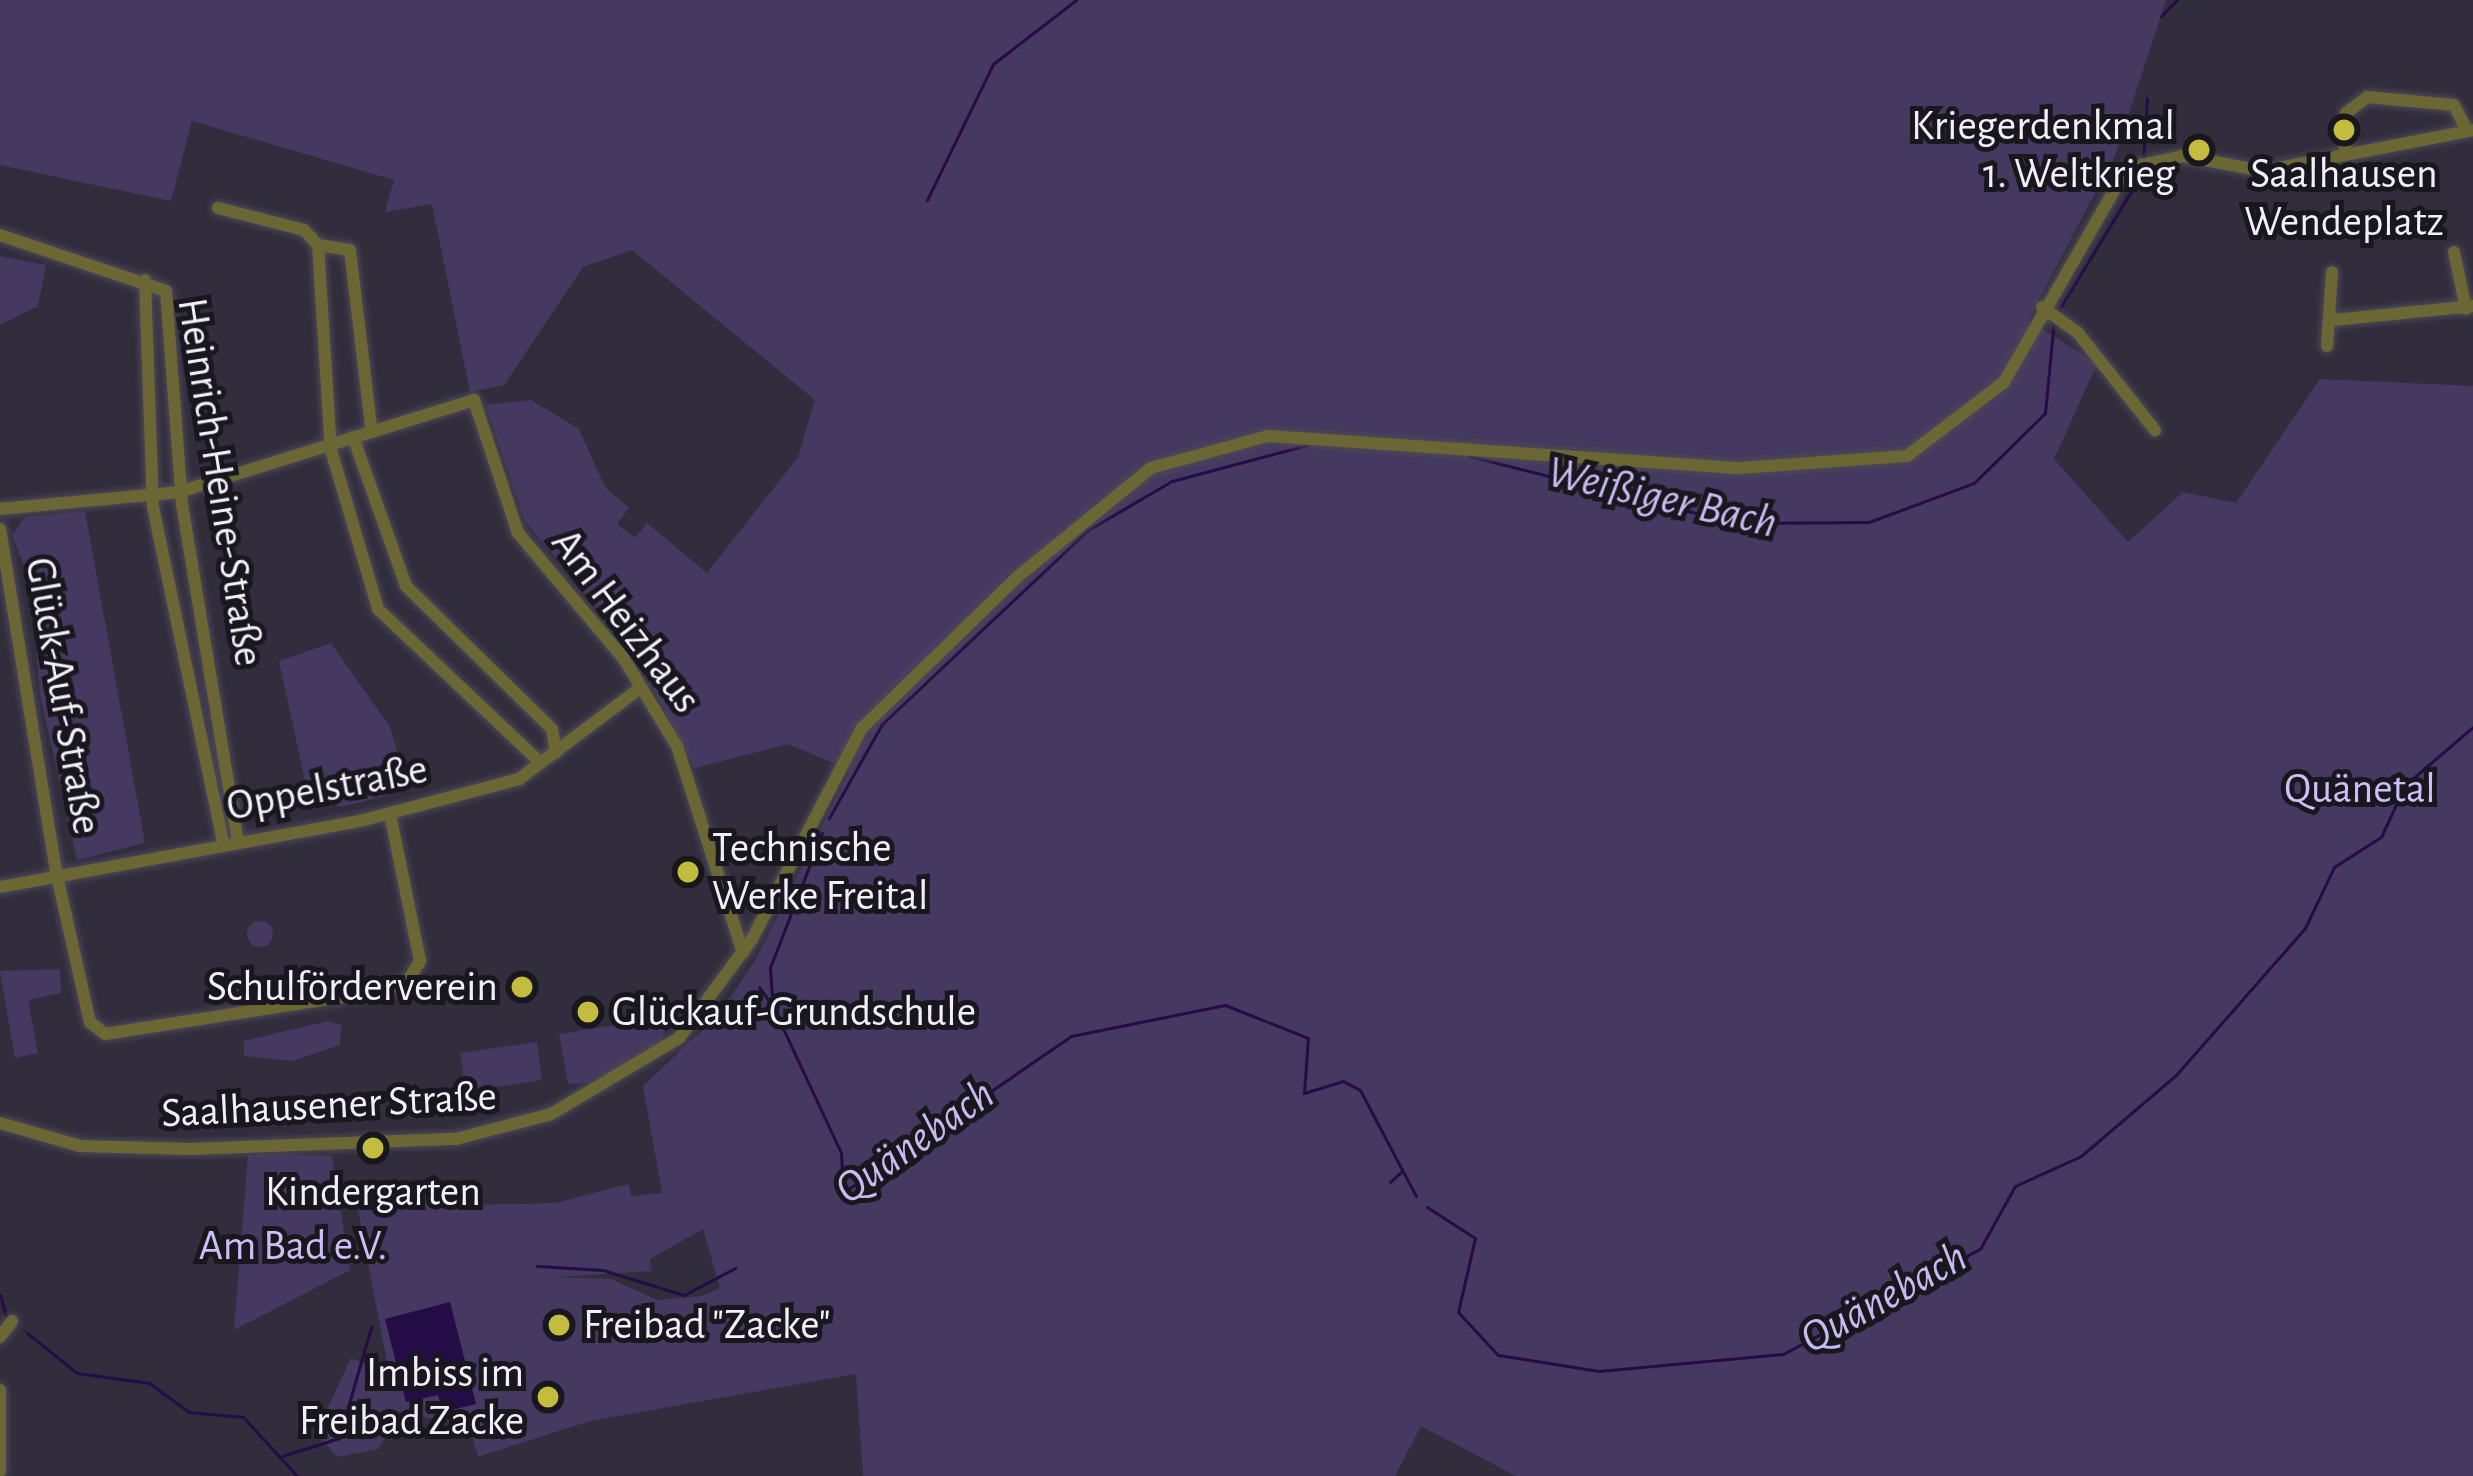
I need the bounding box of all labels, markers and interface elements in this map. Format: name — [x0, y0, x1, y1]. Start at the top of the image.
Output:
place label: Kriegerdenkmal 1. Weltkrieg — [1911, 101, 2175, 200]
marker: Saalhausen Wendeplatz — [2331, 117, 2357, 143]
marker: Kriegerdenkmal 1. Weltkrieg — [2186, 137, 2212, 163]
place label: Saalhausen Wendeplatz — [2244, 149, 2444, 248]
street label: Heinrich-Heine-Straße — [166, 294, 274, 670]
water label: Weißiger Bach — [1542, 445, 1782, 551]
street label: Am Heizhaus — [540, 519, 712, 723]
street label: Glück-Auf-Straße — [14, 554, 112, 838]
street label: Oppelstraße — [222, 744, 432, 832]
park label: Quänetal — [2284, 764, 2436, 814]
place label: Technische Werke Freital — [712, 823, 928, 922]
marker: Technische Werke Freital — [675, 859, 701, 885]
place label: Schulförderverein — [207, 962, 498, 1012]
marker: Schulförderverein — [509, 974, 535, 1000]
place label: Glückauf-Grundschule — [612, 987, 976, 1037]
marker: Glückauf-Grundschule — [575, 999, 601, 1025]
water label: Quänebach — [825, 1068, 1005, 1216]
street label: Saalhausener Straße — [160, 1071, 498, 1139]
marker: Kindergarten — [360, 1135, 386, 1161]
place label: Kindergarten — [265, 1167, 481, 1217]
park label: Am Bad e.V. — [199, 1221, 387, 1271]
water label: Quänebach — [1791, 1230, 1977, 1366]
place label: Freibad "Zacke" — [583, 1300, 830, 1350]
marker: Freibad "Zacke" — [546, 1312, 572, 1338]
place label: Imbiss im Freibad Zacke — [299, 1348, 524, 1446]
marker: Imbiss im Freibad Zacke — [535, 1384, 561, 1410]

